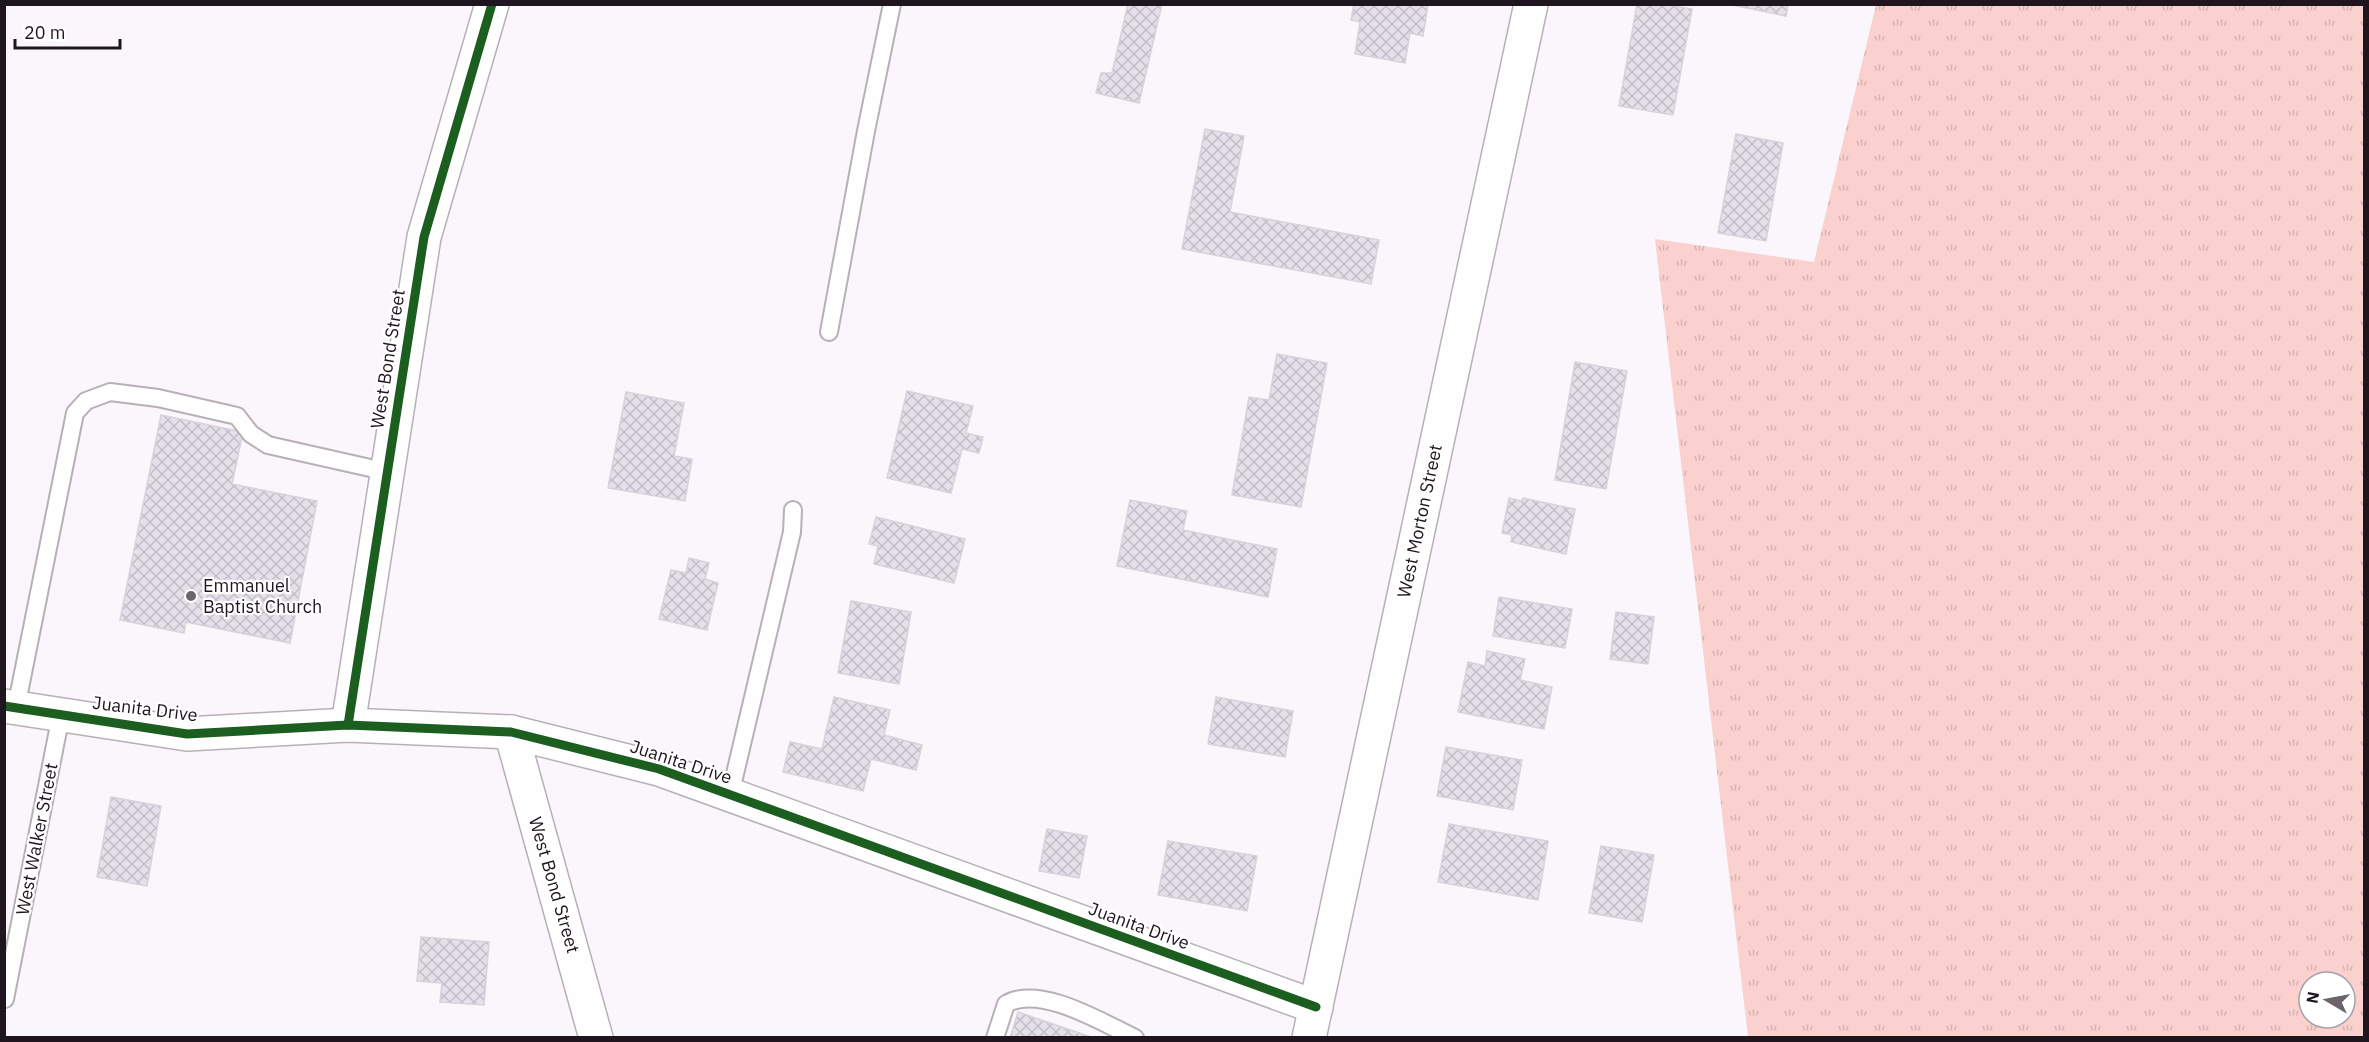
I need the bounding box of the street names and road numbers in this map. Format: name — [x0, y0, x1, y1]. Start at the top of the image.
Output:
street label: West Bond Street — [365, 287, 410, 430]
street label: West Morton Street — [1392, 442, 1447, 600]
street label: Juanita Drive — [91, 691, 199, 726]
street label: Juanita Drive — [627, 734, 735, 789]
street label: West Walker Street — [10, 761, 63, 917]
street label: West Bond Street — [524, 814, 585, 956]
street label: Juanita Drive — [1086, 897, 1193, 954]

